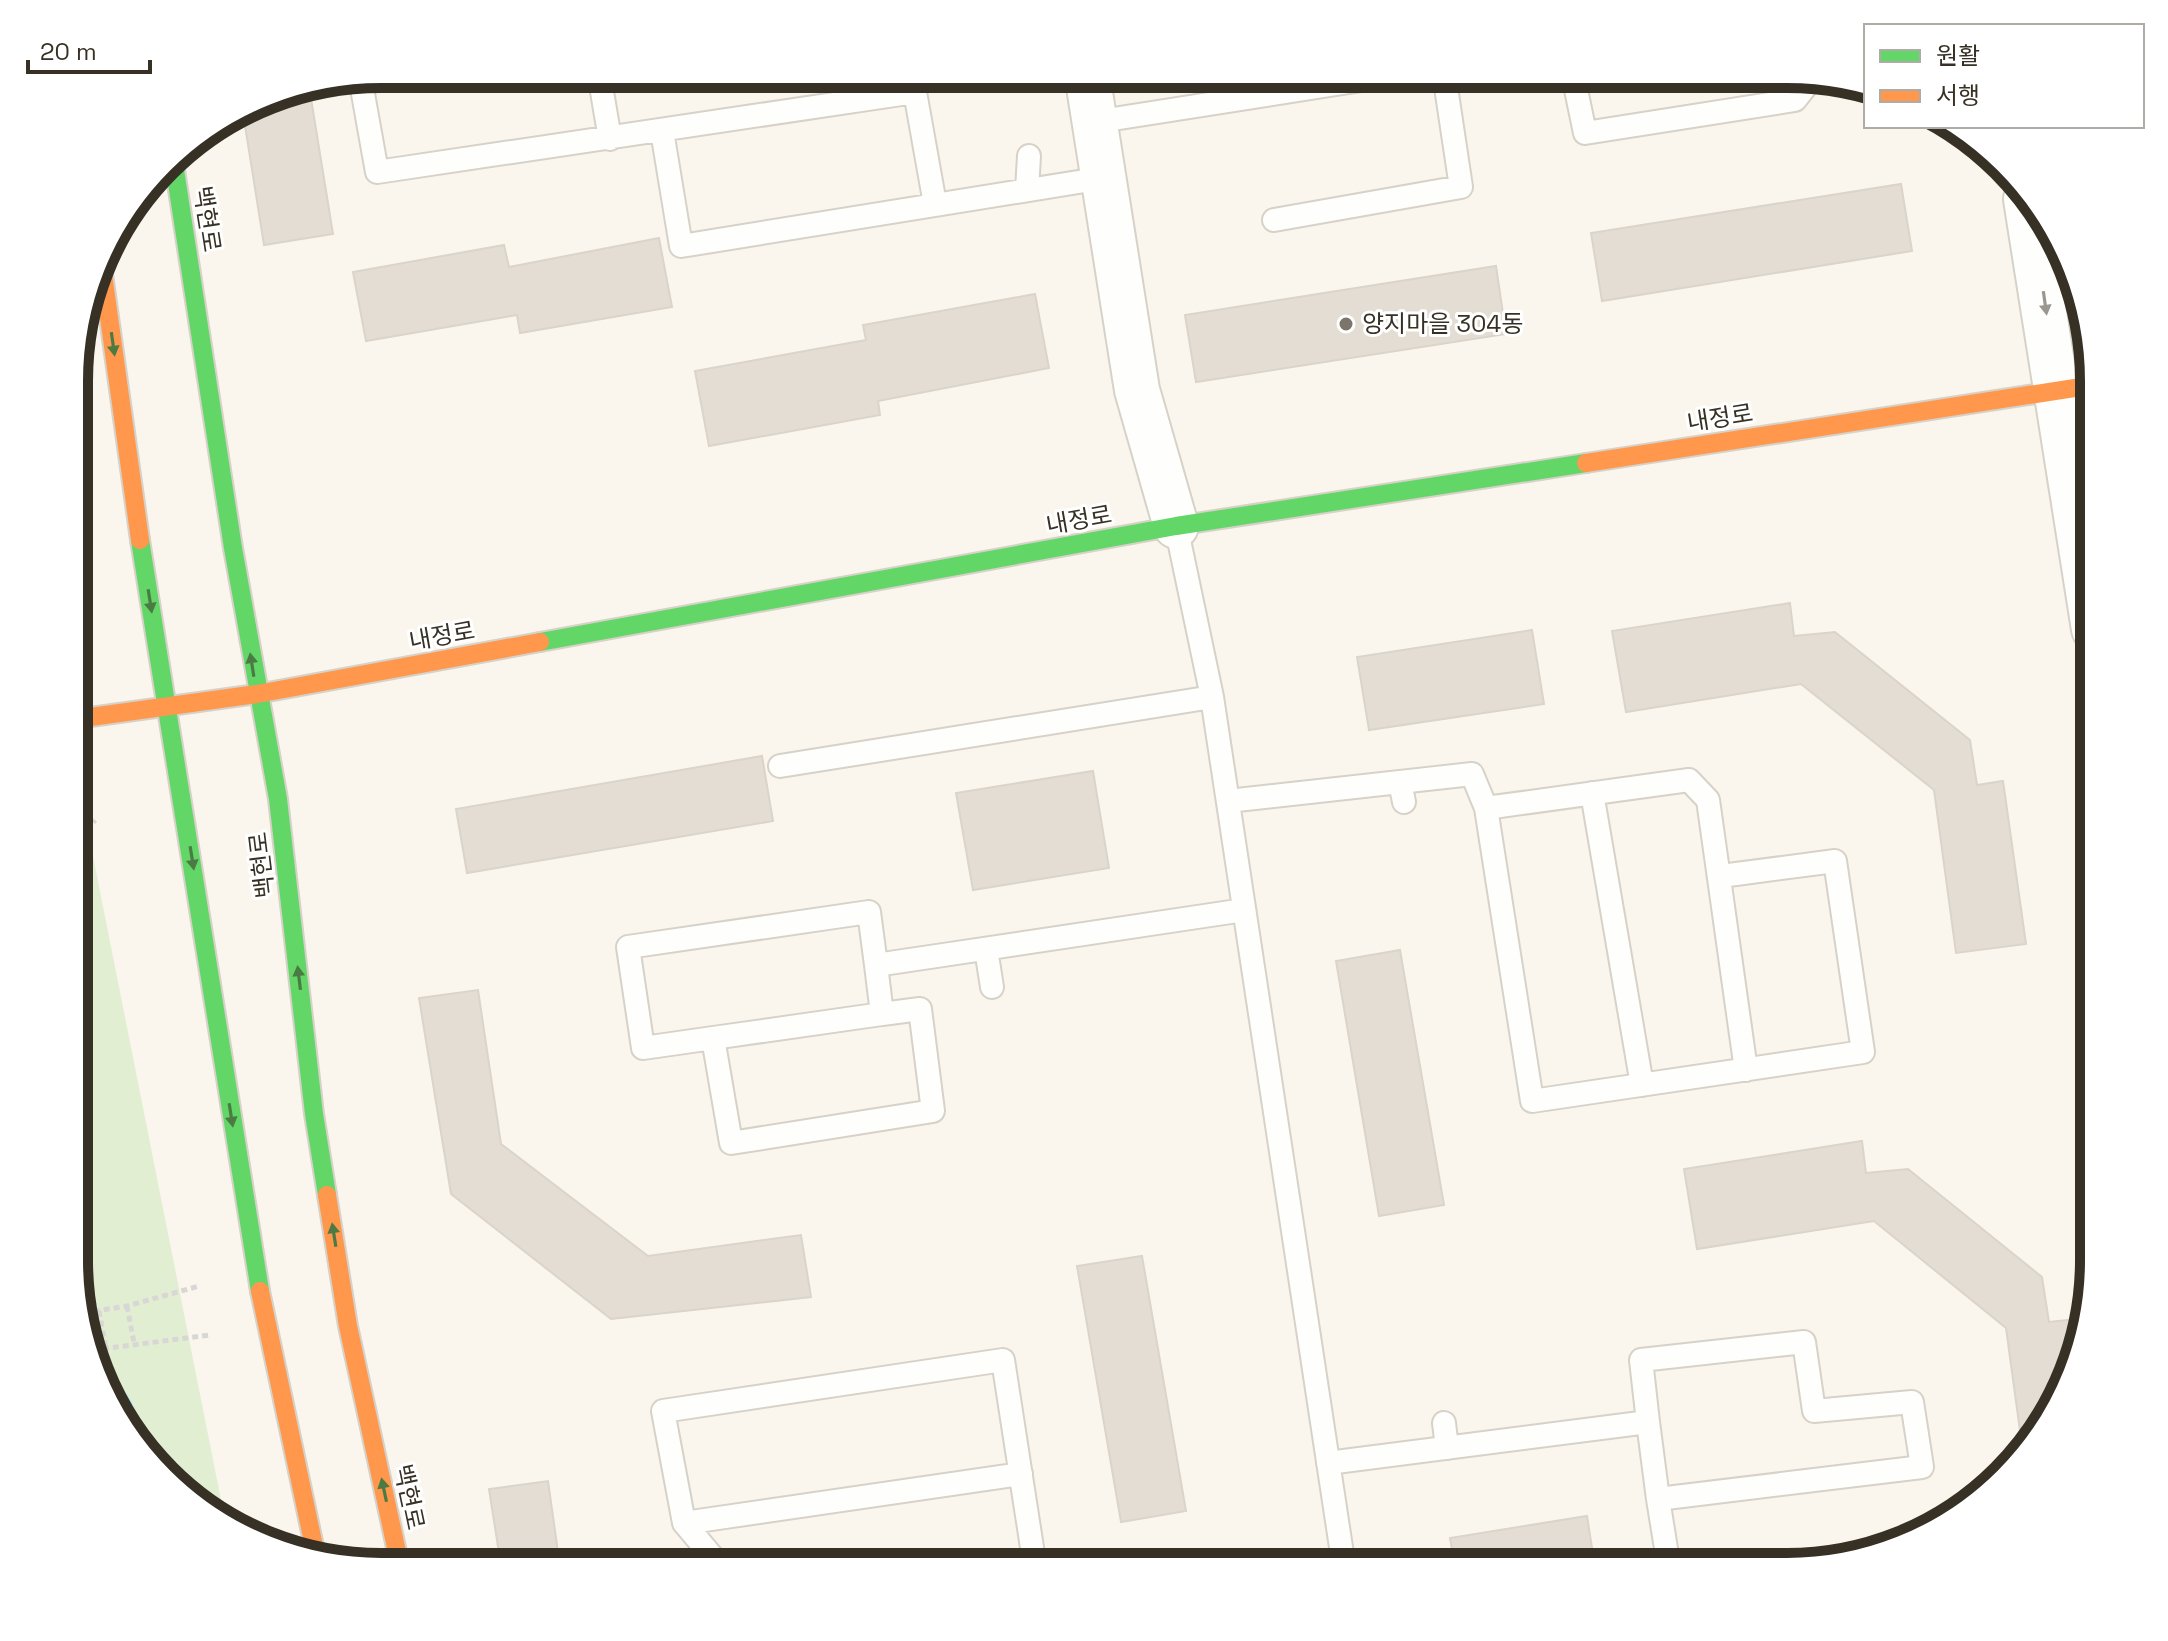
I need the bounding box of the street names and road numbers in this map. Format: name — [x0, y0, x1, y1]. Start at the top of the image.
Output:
street label: 백현로 — [187, 184, 228, 254]
street label: 내정로 — [1685, 397, 1755, 438]
street label: 내정로 — [1044, 498, 1114, 541]
street label: 내정로 — [407, 614, 477, 657]
street label: 백현로 — [242, 830, 281, 900]
street label: 백현로 — [387, 1461, 432, 1533]

